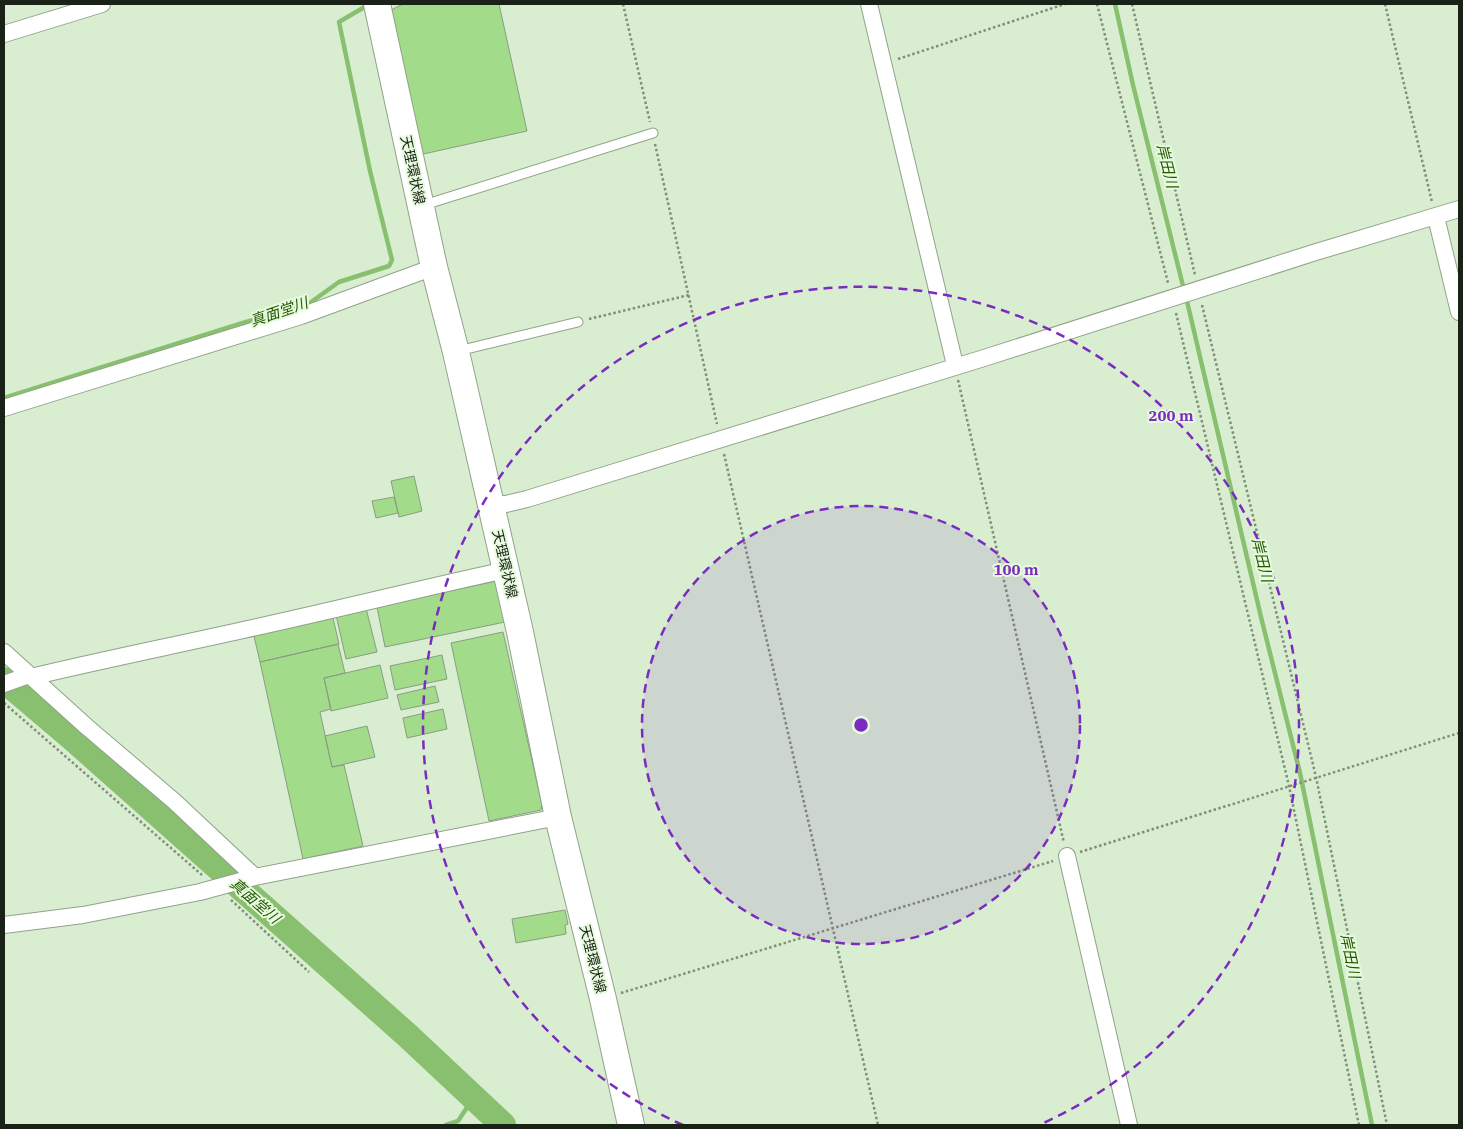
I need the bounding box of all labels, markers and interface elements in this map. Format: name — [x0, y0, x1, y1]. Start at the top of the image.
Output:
street label: 天理環状線 — [397, 134, 429, 206]
water label: 岸田川 — [1153, 142, 1183, 192]
water label: 真面堂川 — [247, 292, 312, 330]
text: 200 m — [1148, 406, 1194, 425]
street label: 天理環状線 — [488, 528, 522, 600]
water label: 岸田川 — [1248, 536, 1278, 586]
text: 100 m — [993, 560, 1039, 579]
centre of rings — [852, 716, 870, 734]
water label: 真面堂川 — [226, 874, 286, 929]
street label: 天理環状線 — [576, 923, 610, 995]
water label: 岸田川 — [1337, 932, 1365, 982]

